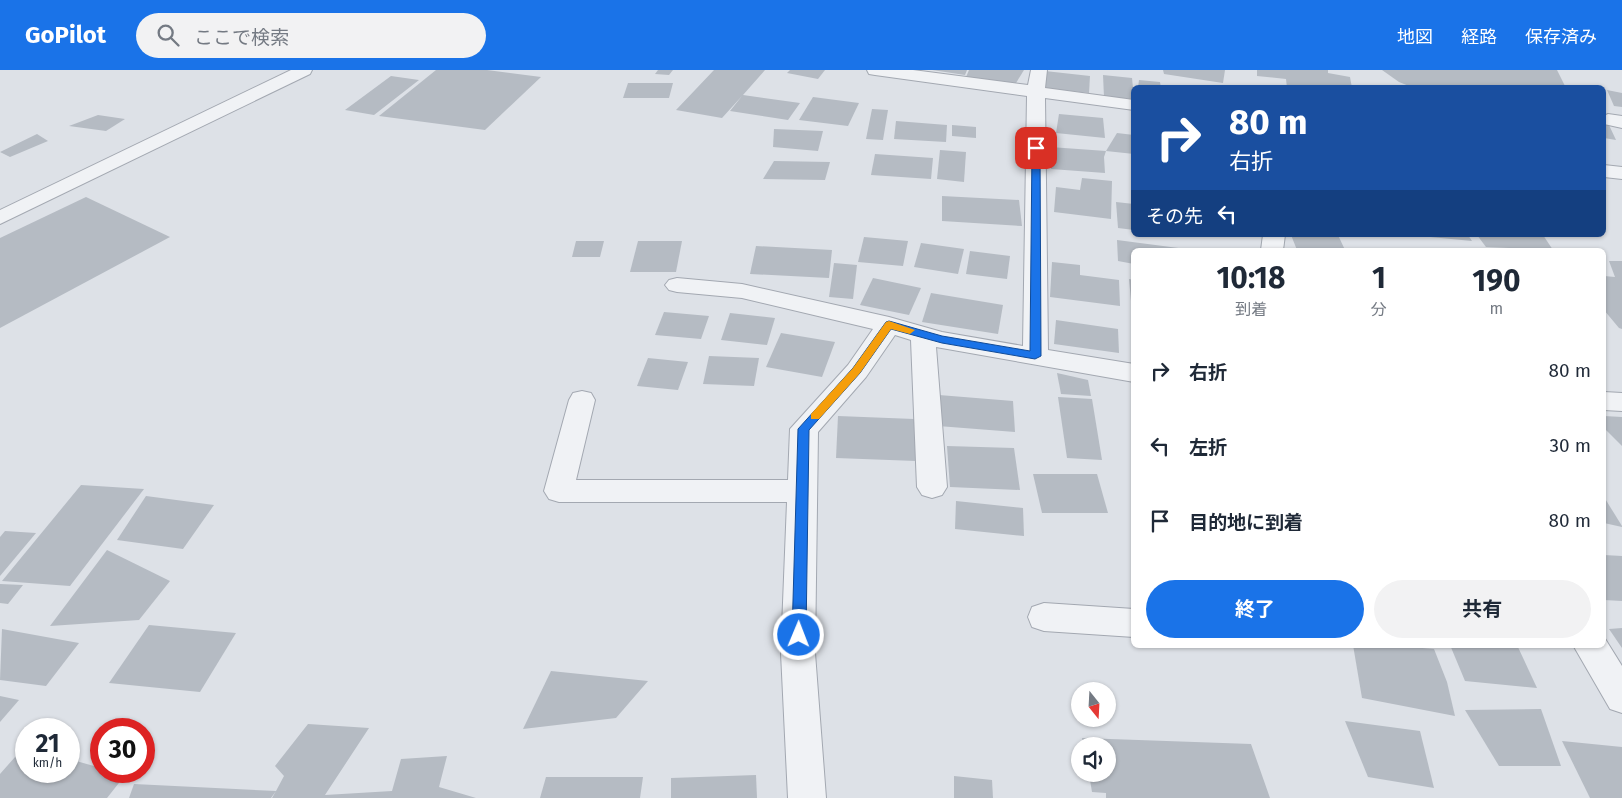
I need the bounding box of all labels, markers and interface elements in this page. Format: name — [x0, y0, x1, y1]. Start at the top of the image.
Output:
search box — [136, 13, 486, 58]
text: GoPilot — [25, 21, 106, 49]
icon: search — [154, 21, 182, 49]
text: ここで検索 — [194, 26, 289, 49]
text: 地図 — [1397, 26, 1433, 48]
text: 経路 — [1461, 26, 1497, 48]
text: 保存済み — [1525, 26, 1597, 48]
text: 80 m — [1229, 101, 1308, 143]
icon: right — [1146, 105, 1211, 170]
pin — [1015, 127, 1057, 169]
icon: arrive — [1022, 134, 1050, 162]
text: 右折 — [1229, 148, 1273, 175]
icon: left — [1213, 200, 1241, 228]
text: その先 — [1146, 205, 1203, 228]
text: 10:18 — [1216, 260, 1285, 296]
text: 1 — [1372, 260, 1386, 296]
text: 190 — [1472, 263, 1521, 299]
text: m — [1490, 299, 1503, 318]
text: 到着 — [1235, 300, 1267, 319]
text: 分 — [1371, 300, 1387, 319]
icon: right — [1146, 357, 1174, 385]
text: 80 m — [1549, 359, 1591, 382]
text: 右折 — [1189, 361, 1227, 384]
icon: left — [1146, 432, 1174, 460]
text: 30 m — [1550, 434, 1591, 457]
text: 左折 — [1189, 436, 1227, 459]
icon: arrive — [1146, 507, 1174, 535]
text: 80 m — [1549, 509, 1591, 532]
text: 目的地に到着 — [1189, 511, 1303, 534]
button: 終了 — [1146, 580, 1364, 638]
button: 共有 — [1374, 580, 1591, 638]
position arrow — [772, 608, 824, 660]
north arrow — [1071, 682, 1116, 728]
map controls — [1071, 682, 1116, 782]
speed limit sign: 30 — [90, 718, 155, 783]
text: 21 — [36, 729, 59, 759]
button: sound — [1071, 737, 1116, 782]
text: km/h — [33, 756, 62, 770]

